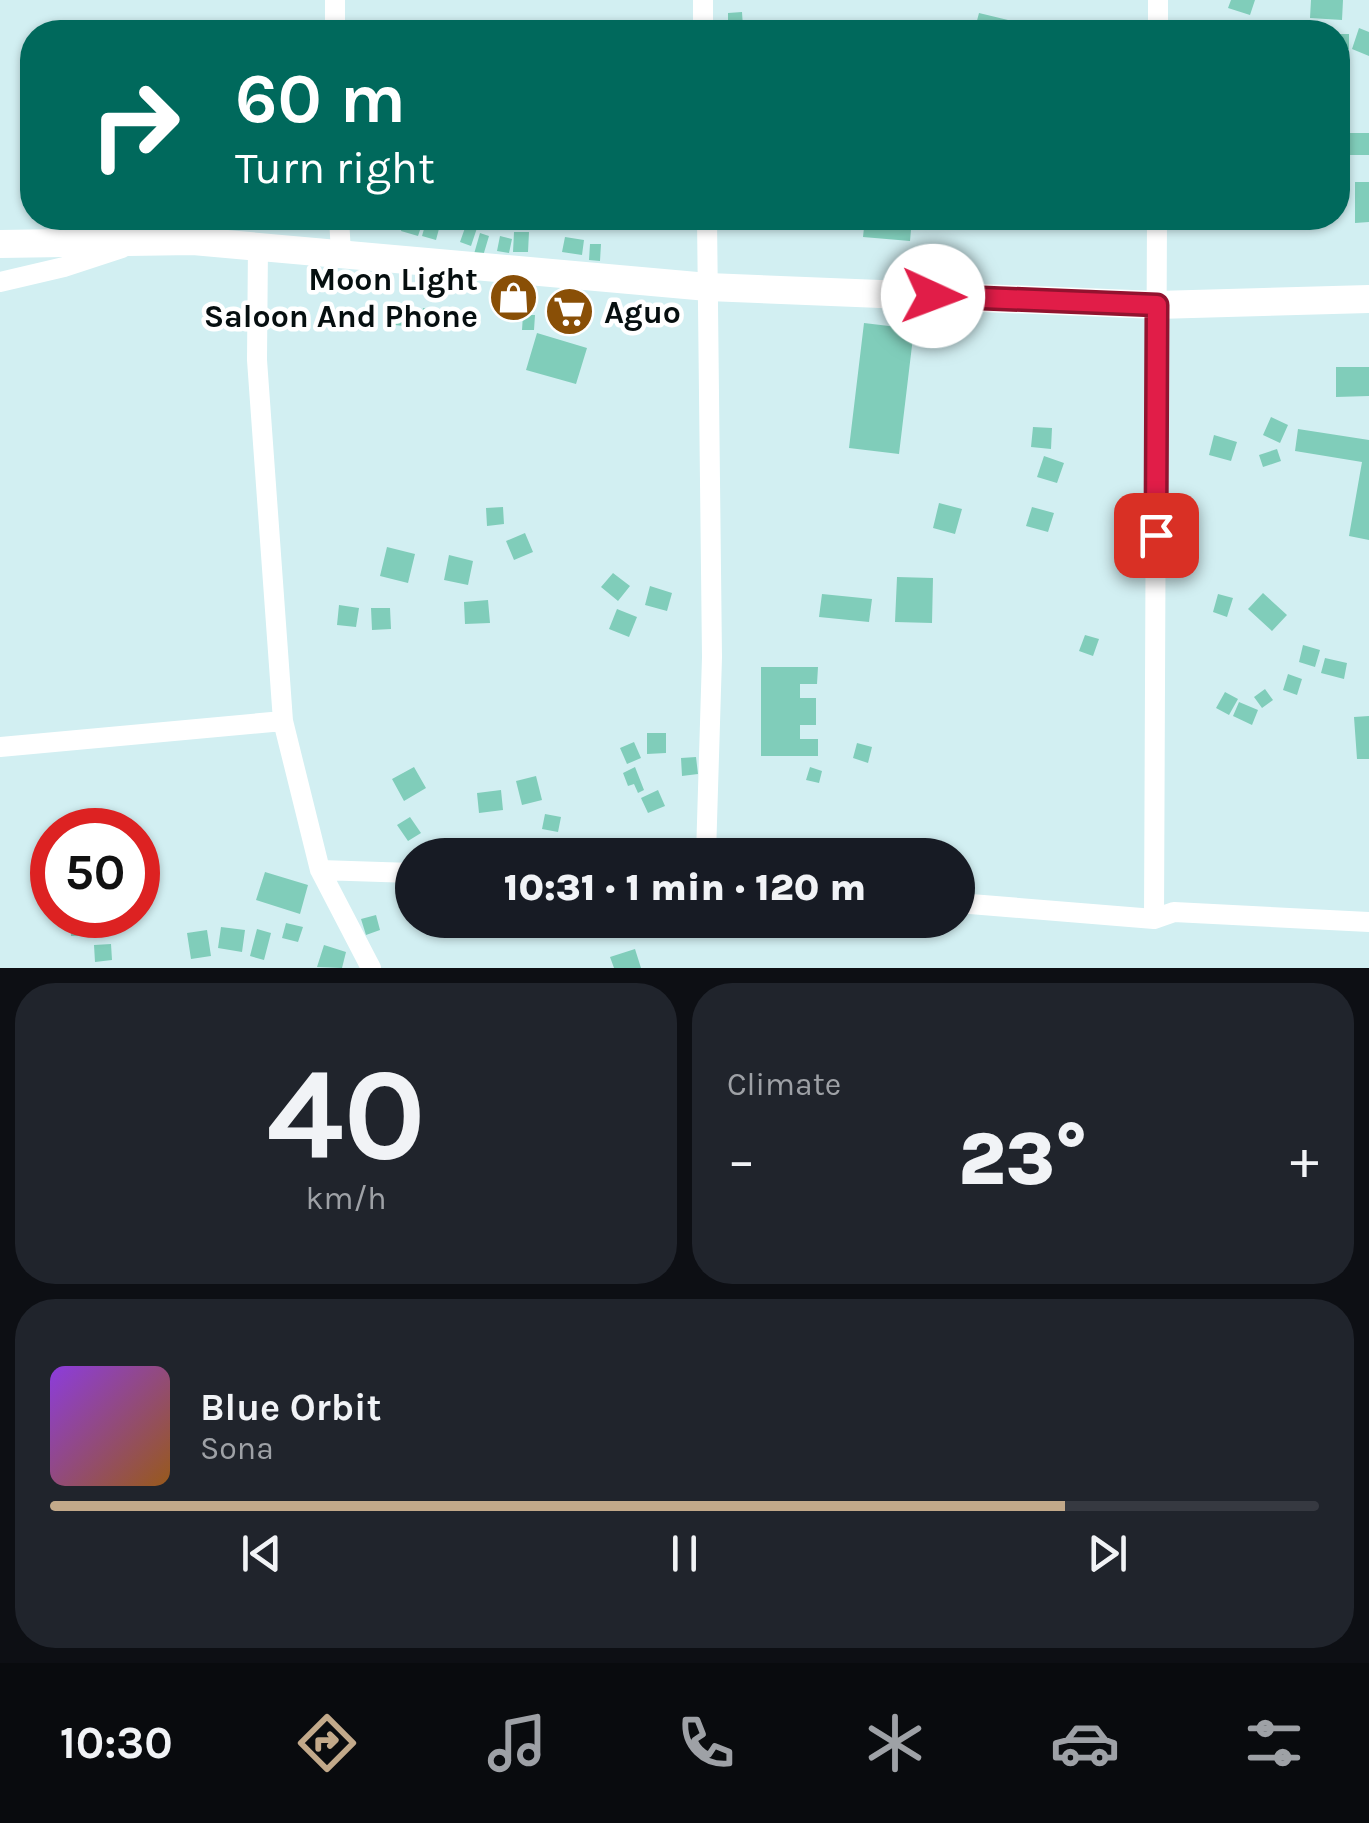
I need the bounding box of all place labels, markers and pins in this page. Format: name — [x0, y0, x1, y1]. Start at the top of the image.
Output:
place label: Moon Light Saloon And Phone — [204, 261, 478, 335]
shop icon: Moon Light Saloon And Phone — [487, 271, 539, 323]
supermarket icon: Aguo — [543, 286, 595, 338]
place label: Aguo — [604, 294, 681, 331]
pin — [1114, 493, 1199, 578]

